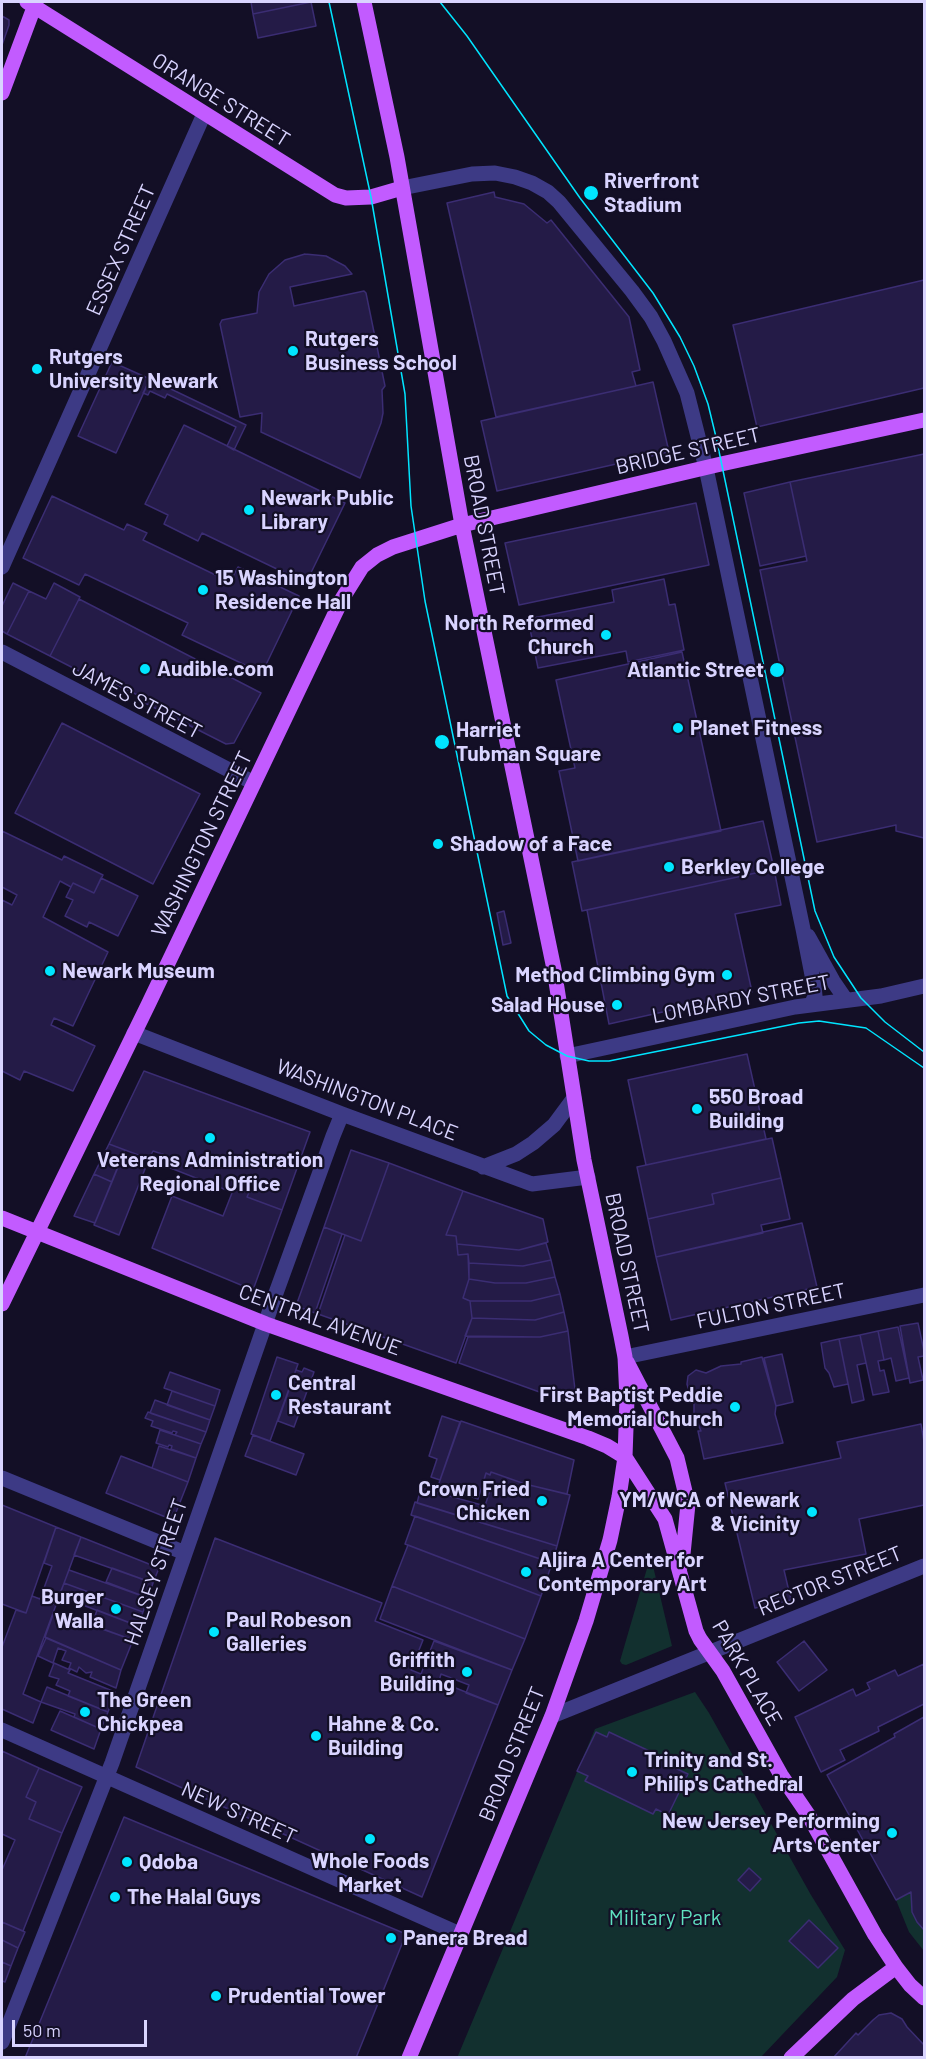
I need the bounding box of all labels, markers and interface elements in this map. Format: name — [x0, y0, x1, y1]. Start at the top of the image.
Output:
street label: ORANGE STREET — [148, 48, 294, 152]
place label: Riverfront Stadium — [604, 168, 699, 218]
street label: ESSEX STREET — [81, 181, 161, 319]
marker: Riverfront Stadium — [582, 184, 600, 202]
place label: Rutgers Business School — [305, 326, 457, 376]
place label: Rutgers University Newark — [49, 344, 218, 394]
marker: Rutgers Business School — [286, 344, 300, 358]
marker: Rutgers University Newark — [30, 362, 44, 376]
street label: BRIDGE STREET — [613, 422, 763, 480]
street label: BROAD STREET — [458, 452, 510, 598]
place label: Newark Public Library — [261, 485, 394, 535]
marker: Newark Public Library — [242, 503, 256, 517]
place label: 15 Washington Residence Hall — [215, 565, 351, 615]
marker: 15 Washington Residence Hall — [196, 583, 210, 597]
place label: North Reformed Church — [445, 610, 594, 660]
marker: North Reformed Church — [599, 628, 613, 642]
street label: JAMES STREET — [68, 655, 206, 745]
place label: Audible.com — [157, 656, 274, 682]
place label: Atlantic Street — [627, 657, 764, 683]
marker: Atlantic Street — [768, 661, 786, 679]
marker: Audible.com — [138, 662, 152, 676]
place label: Planet Fitness — [690, 715, 822, 741]
place label: Harriet Tubman Square — [456, 717, 601, 767]
marker: Planet Fitness — [671, 721, 685, 735]
marker: Harriet Tubman Square — [433, 733, 451, 751]
street label: WASHINGTON STREET — [146, 747, 258, 941]
place label: Shadow of a Face — [450, 831, 612, 857]
marker: Shadow of a Face — [431, 837, 445, 851]
place label: Berkley College — [681, 854, 825, 880]
marker: Berkley College — [662, 860, 676, 874]
place label: Newark Museum — [62, 958, 215, 984]
place label: Method Climbing Gym — [515, 962, 715, 988]
marker: Newark Museum — [43, 964, 57, 978]
marker: Method Climbing Gym — [720, 968, 734, 982]
street label: LOMBARDY STREET — [650, 969, 832, 1029]
place label: Salad House — [491, 992, 605, 1018]
marker: Salad House — [610, 998, 624, 1012]
street label: WASHINGTON PLACE — [273, 1054, 461, 1146]
place label: 550 Broad Building — [709, 1084, 803, 1134]
marker: 550 Broad Building — [690, 1102, 704, 1116]
marker: Veterans Administration Regional Office — [203, 1131, 217, 1145]
place label: Veterans Administration Regional Office — [97, 1147, 323, 1197]
street label: BROAD STREET — [600, 1190, 654, 1336]
street label: FULTON STREET — [694, 1278, 848, 1334]
street label: CENTRAL AVENUE — [235, 1279, 405, 1361]
place label: Central Restaurant — [288, 1370, 392, 1420]
place label: First Baptist Peddie Memorial Church — [539, 1382, 723, 1432]
marker: Central Restaurant — [269, 1388, 283, 1402]
marker: First Baptist Peddie Memorial Church — [728, 1400, 742, 1414]
place label: Crown Fried Chicken — [418, 1476, 530, 1526]
place label: YM/WCA of Newark & Vicinity — [619, 1487, 800, 1537]
marker: Crown Fried Chicken — [535, 1494, 549, 1508]
street label: HALSEY STREET — [119, 1495, 193, 1649]
marker: YM/WCA of Newark & Vicinity — [805, 1505, 819, 1519]
street label: RECTOR STREET — [754, 1541, 906, 1621]
place label: Aljira A Center for Contemporary Art — [538, 1547, 707, 1597]
marker: Aljira A Center for Contemporary Art — [519, 1565, 533, 1579]
place label: Burger Walla — [41, 1584, 104, 1634]
marker: Burger Walla — [109, 1602, 123, 1616]
place label: Paul Robeson Galleries — [226, 1607, 352, 1657]
street label: PARK PLACE — [707, 1616, 787, 1730]
marker: Paul Robeson Galleries — [207, 1625, 221, 1639]
place label: Griffith Building — [380, 1647, 455, 1697]
marker: Griffith Building — [460, 1665, 474, 1679]
street label: BROAD STREET — [474, 1683, 550, 1825]
place label: The Green Chickpea — [97, 1687, 191, 1737]
marker: The Green Chickpea — [78, 1705, 92, 1719]
place label: Hahne & Co. Building — [328, 1711, 440, 1761]
marker: Hahne & Co. Building — [309, 1729, 323, 1743]
place label: Trinity and St. Philip's Cathedral — [644, 1747, 803, 1797]
marker: Trinity and St. Philip's Cathedral — [625, 1765, 639, 1779]
street label: NEW STREET — [177, 1776, 301, 1850]
place label: New Jersey Performing Arts Center — [662, 1808, 880, 1858]
marker: New Jersey Performing Arts Center — [885, 1826, 899, 1840]
marker: Whole Foods Market — [363, 1832, 377, 1846]
place label: Whole Foods Market — [311, 1848, 429, 1898]
place label: Qdoba — [139, 1849, 198, 1875]
marker: Qdoba — [120, 1855, 134, 1869]
place label: The Halal Guys — [127, 1884, 261, 1910]
marker: The Halal Guys — [108, 1890, 122, 1904]
park label: Military Park — [609, 1905, 721, 1931]
place label: Panera Bread — [403, 1925, 528, 1951]
marker: Panera Bread — [384, 1931, 398, 1945]
place label: Prudential Tower — [228, 1983, 385, 2009]
marker: Prudential Tower — [209, 1989, 223, 2003]
scale bar — [15, 2008, 150, 2046]
text: 50 m — [23, 2019, 61, 2041]

